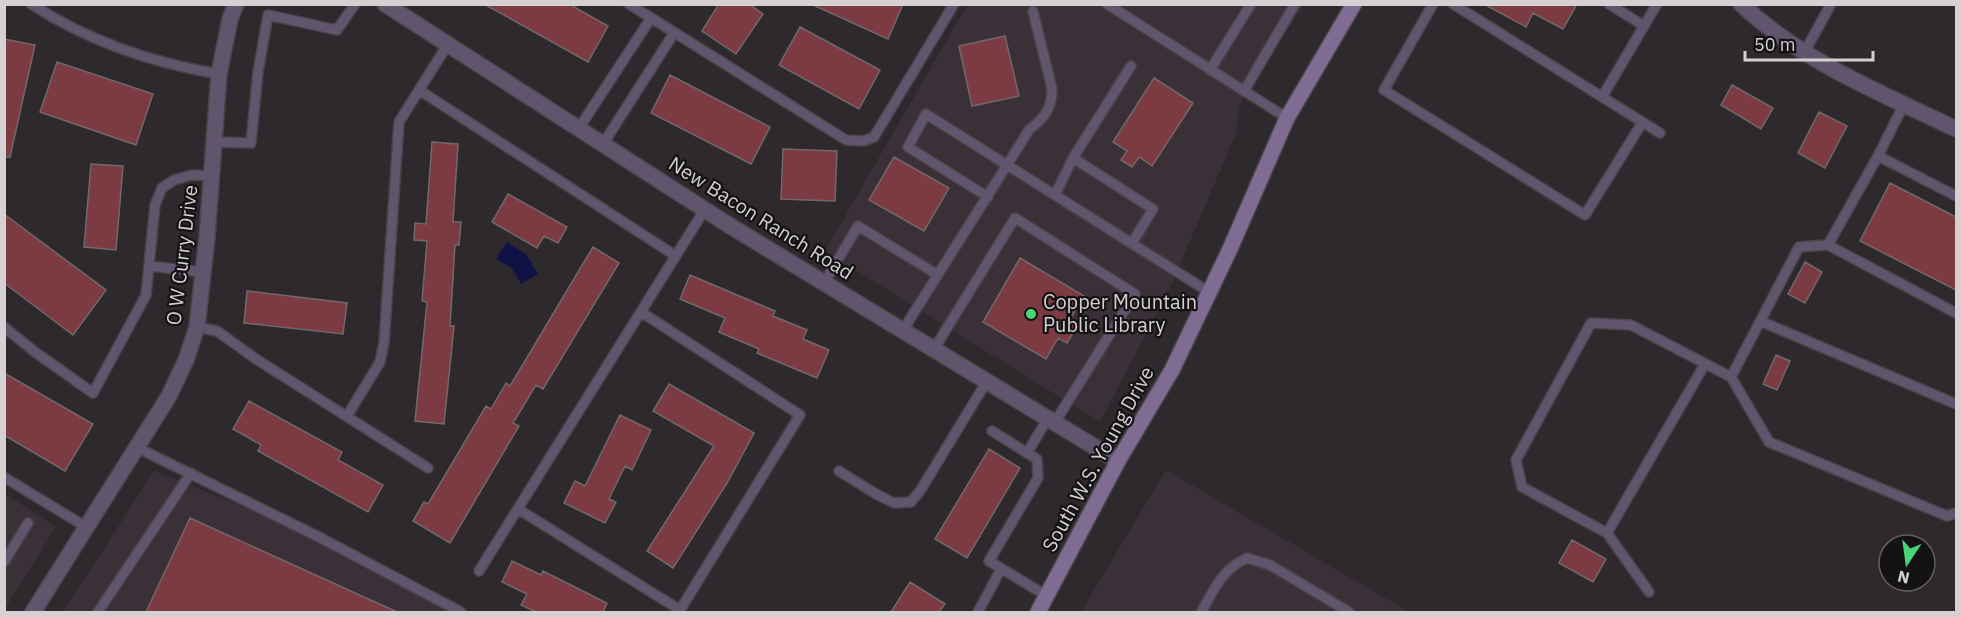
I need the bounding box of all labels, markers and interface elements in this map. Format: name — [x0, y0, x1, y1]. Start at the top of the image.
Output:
scale bar — [1745, 24, 1872, 62]
text: 50 m — [1754, 33, 1796, 56]
street label: New Bacon Ranch Road — [664, 150, 859, 285]
street label: O W Curry Drive — [160, 183, 204, 327]
place label: Copper Mountain Public Library — [1043, 288, 1197, 338]
marker: Copper Mountain Public Library — [1024, 307, 1038, 321]
street label: South W.S. Young Drive — [1035, 361, 1160, 556]
north arrow — [1877, 533, 1937, 593]
text: N — [1896, 567, 1912, 589]

